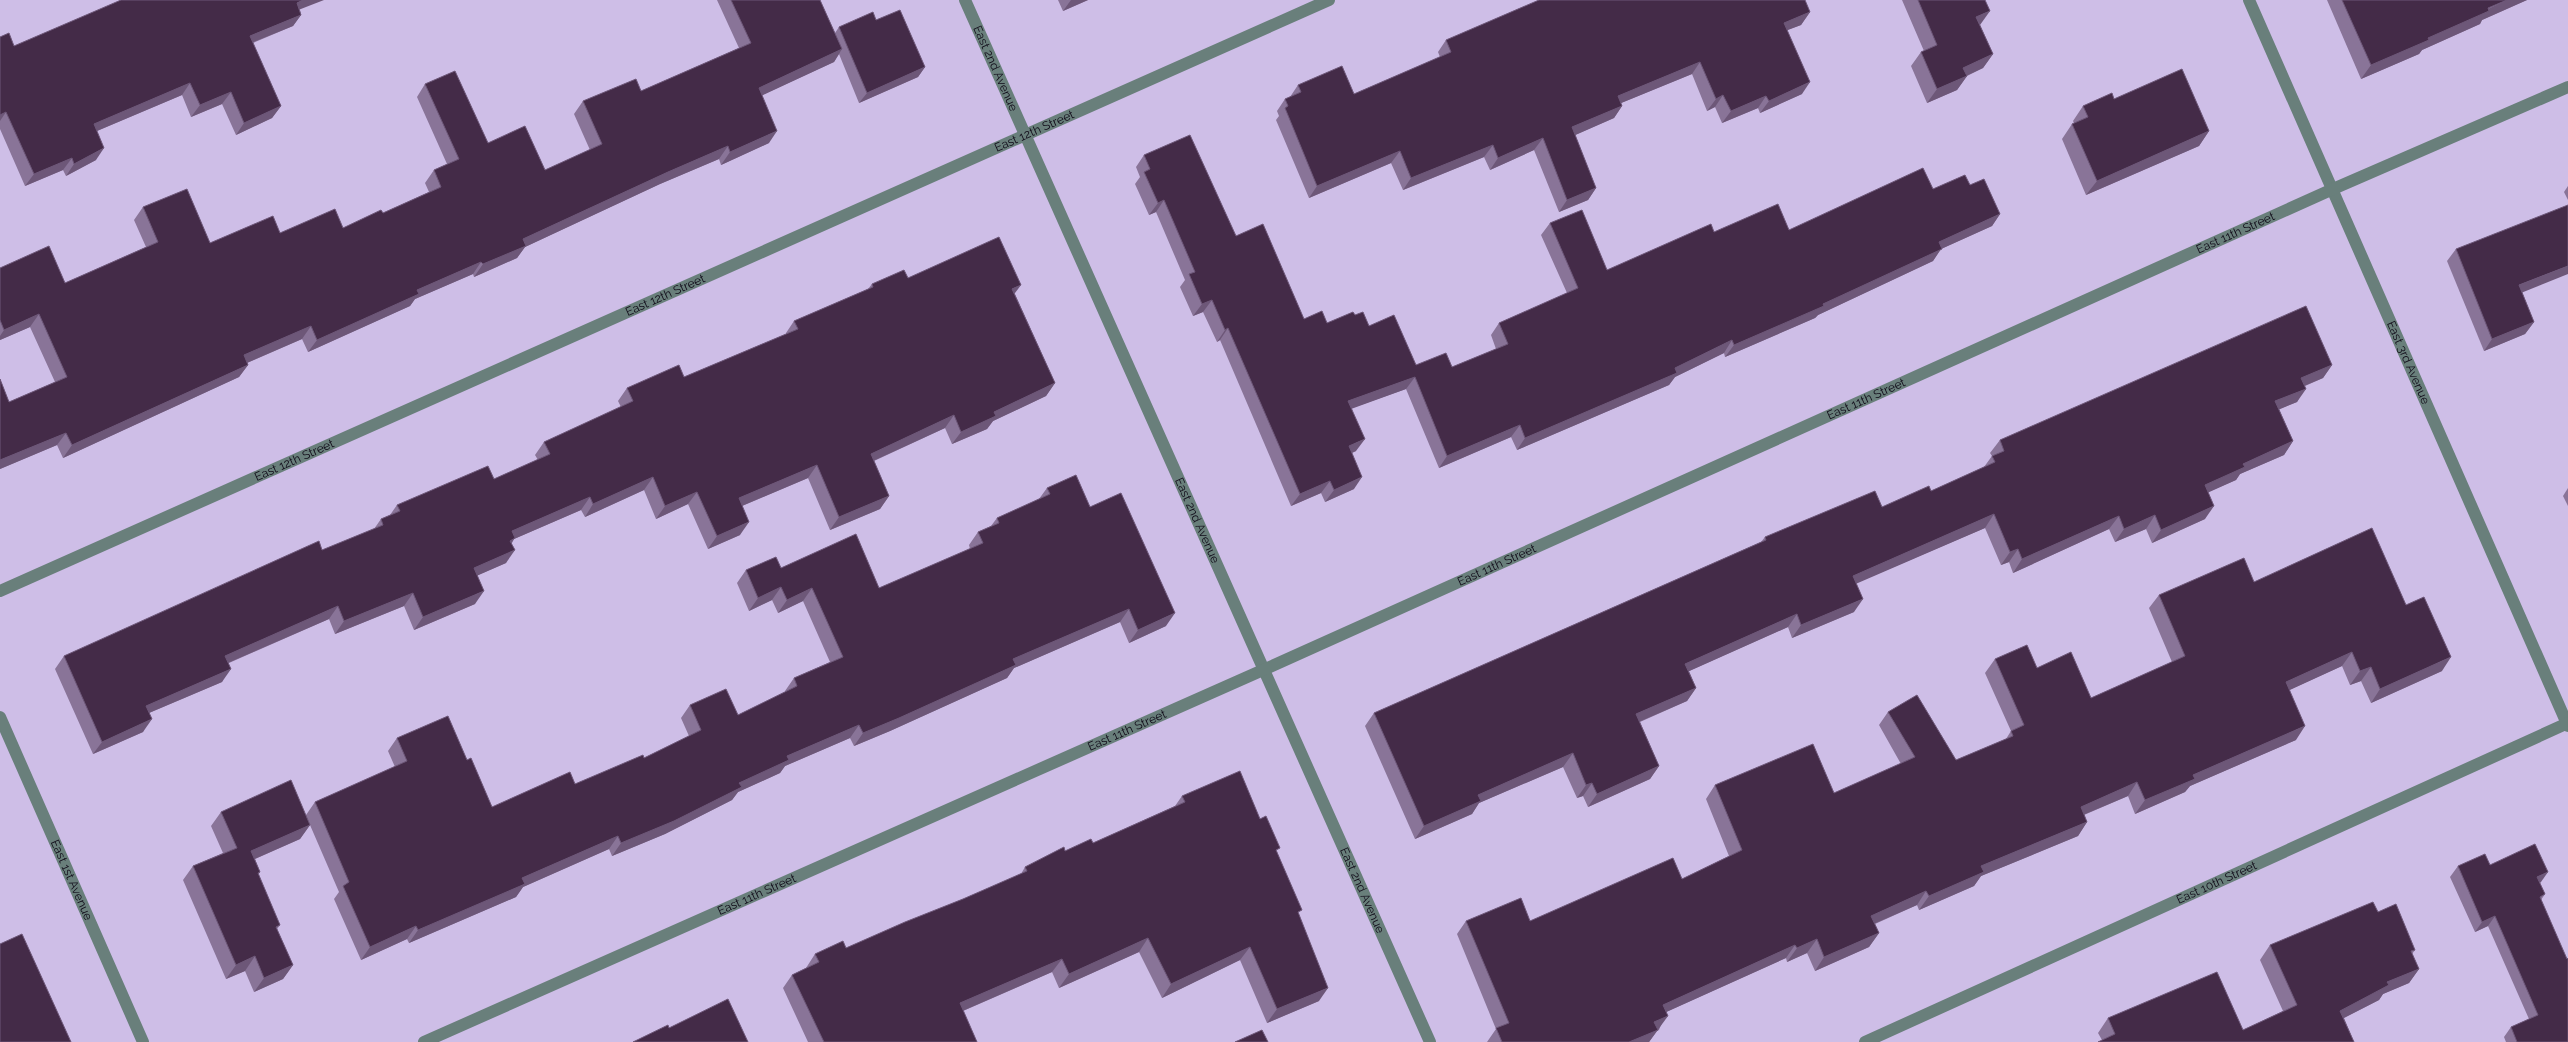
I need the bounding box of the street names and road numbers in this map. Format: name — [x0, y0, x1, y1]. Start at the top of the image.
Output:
street label: East 2nd Avenue — [970, 23, 1021, 113]
street label: East 12th Street — [992, 107, 1076, 155]
street label: East 11th Street — [2194, 209, 2277, 257]
street label: East 12th Street — [623, 271, 707, 319]
street label: East 3rd Avenue — [2384, 319, 2433, 406]
street label: East 11th Street — [1825, 375, 1907, 423]
street label: East 12th Street — [252, 436, 336, 484]
street label: East 2nd Avenue — [1172, 476, 1222, 566]
street label: East 11th Street — [1455, 541, 1538, 589]
street label: East 11th Street — [1086, 707, 1168, 754]
street label: East 1st Avenue — [48, 838, 96, 922]
street label: East 2nd Avenue — [1337, 845, 1388, 935]
street label: East 10th Street — [2174, 858, 2259, 907]
street label: East 11th Street — [715, 871, 798, 918]

